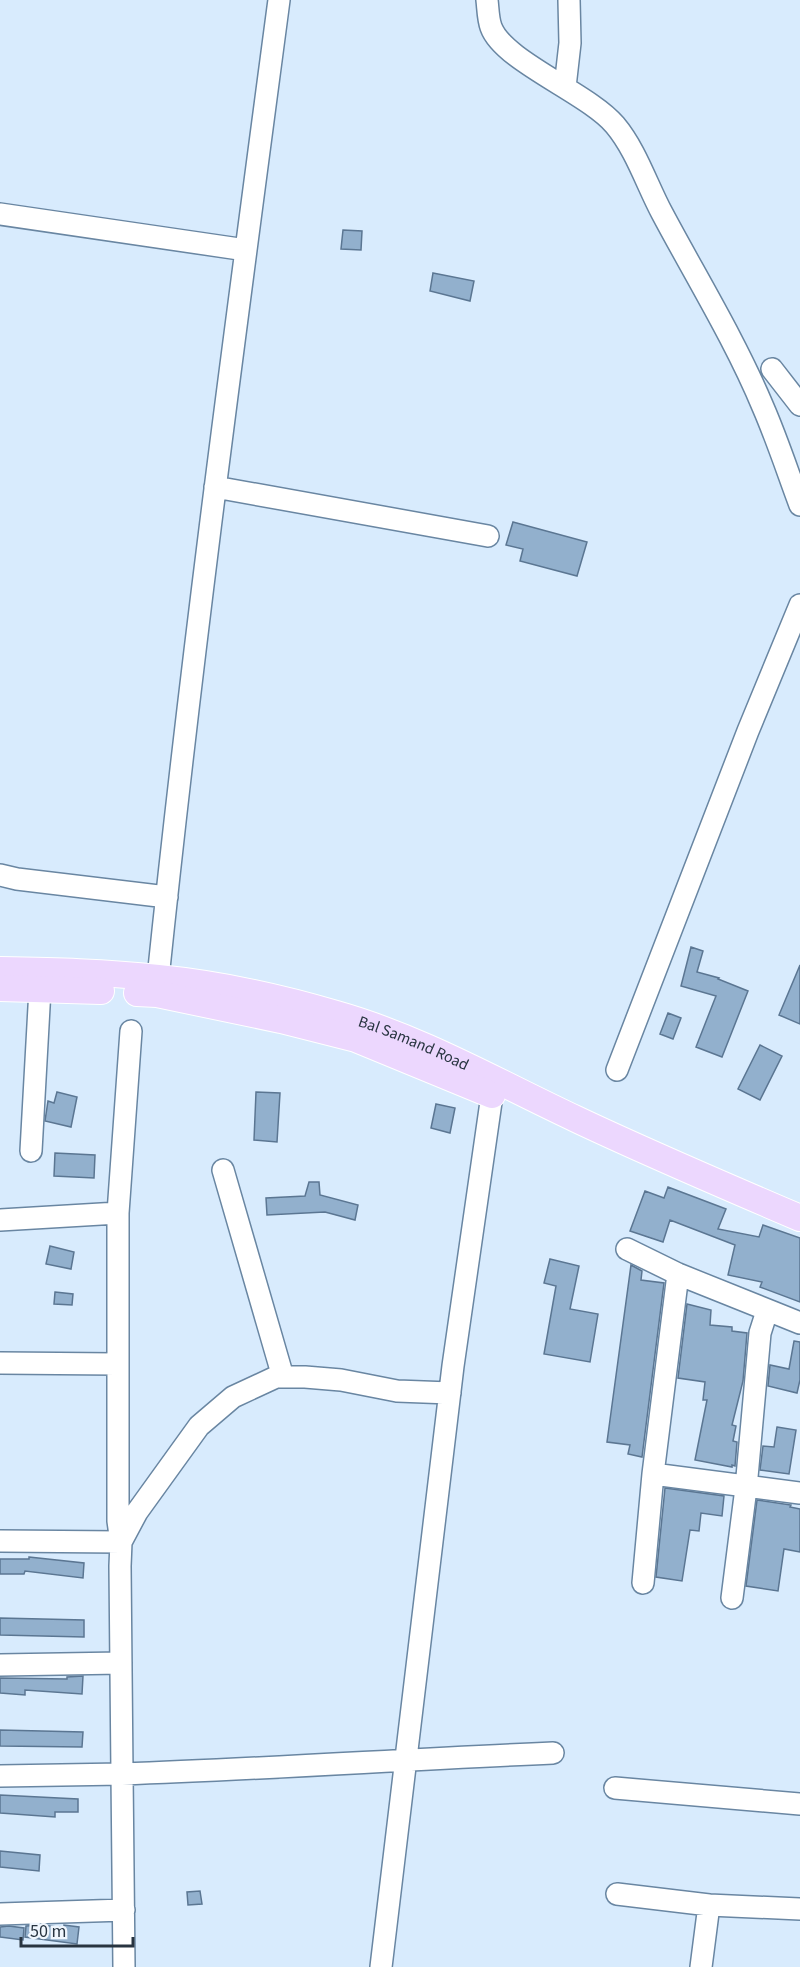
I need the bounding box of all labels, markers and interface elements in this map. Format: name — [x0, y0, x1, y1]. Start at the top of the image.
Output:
street label: Bal Samand Road — [355, 1011, 473, 1076]
scale bar — [21, 1910, 134, 1948]
text: 50 m — [30, 1919, 66, 1944]

